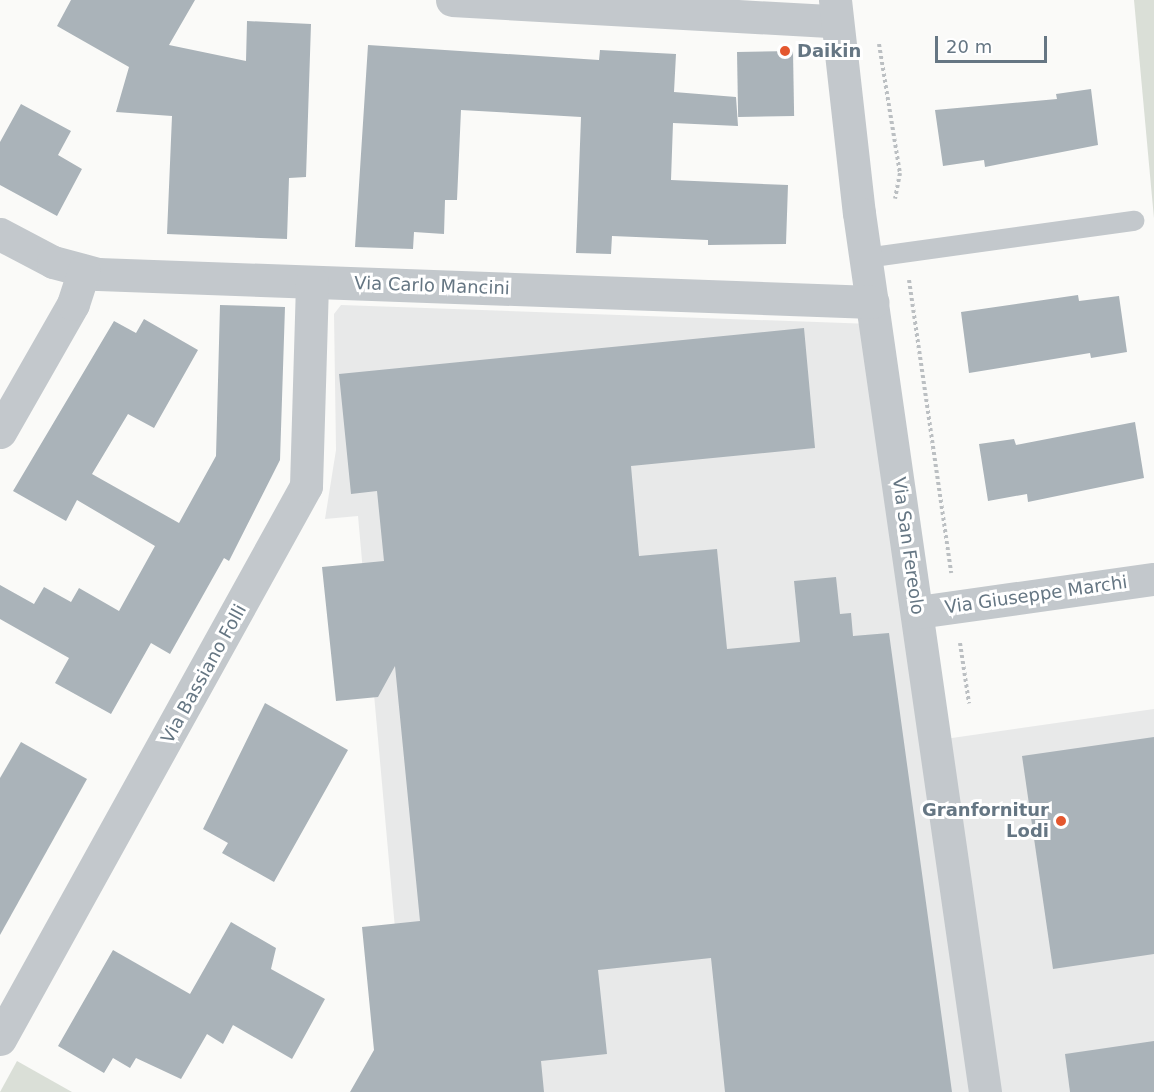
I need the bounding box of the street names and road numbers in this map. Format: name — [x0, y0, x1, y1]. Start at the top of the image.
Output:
street label: Via Carlo Mancini — [354, 272, 510, 300]
street label: Via San Fereolo — [888, 476, 928, 616]
street label: Via Giuseppe Marchi — [943, 572, 1129, 618]
street label: Via Bassiano Folli — [157, 601, 251, 747]

